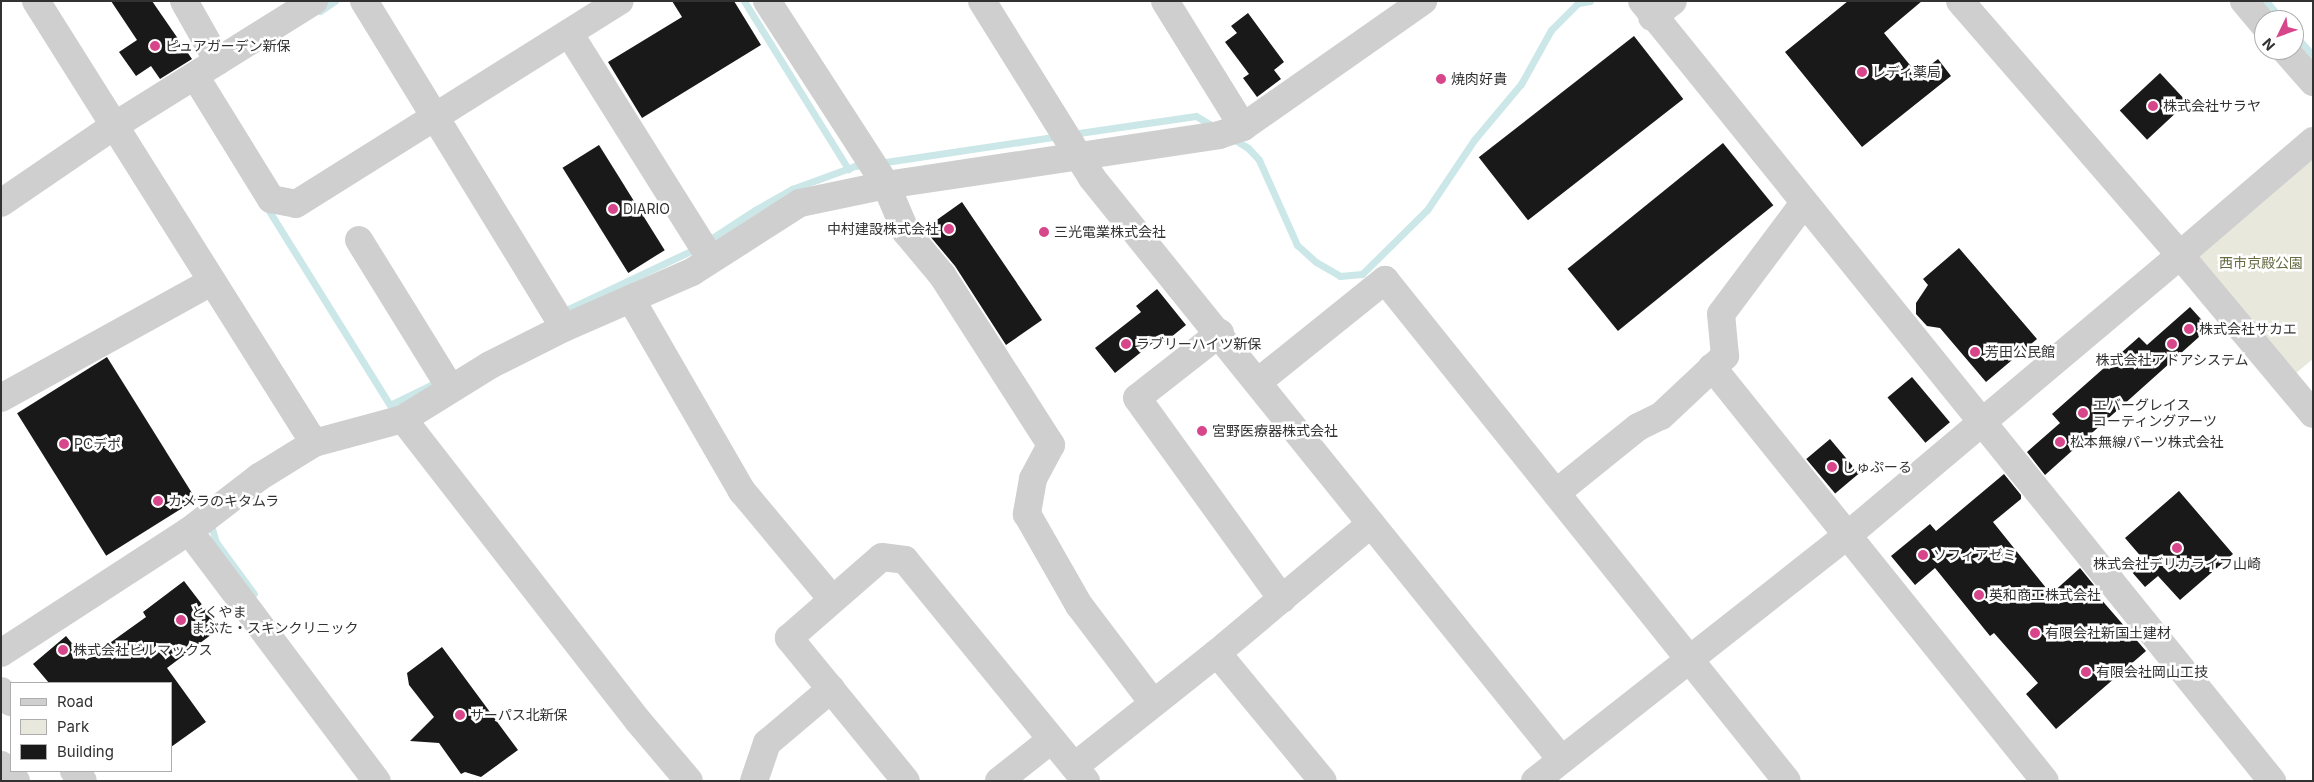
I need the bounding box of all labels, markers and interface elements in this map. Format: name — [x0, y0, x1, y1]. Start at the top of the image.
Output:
north arrow — [2254, 10, 2304, 60]
text: N — [2258, 35, 2278, 54]
place label: ピュアガーデン新保 — [165, 38, 291, 54]
marker: ピュアガーデン新保 — [149, 40, 161, 52]
place label: レディ薬局 — [1872, 64, 1942, 80]
marker: レディ薬局 — [1856, 66, 1868, 78]
place label: 焼肉好貴 — [1451, 71, 1507, 87]
marker: 焼肉好貴 — [1435, 73, 1447, 85]
place label: 株式会社サラヤ — [2163, 98, 2261, 114]
marker: 株式会社サラヤ — [2147, 100, 2159, 112]
place label: DIARIO — [623, 201, 670, 217]
marker: DIARIO — [607, 203, 619, 215]
place label: 中村建設株式会社 — [827, 221, 939, 237]
marker: 中村建設株式会社 — [943, 223, 955, 235]
place label: 三光電業株式会社 — [1054, 224, 1166, 240]
marker: 三光電業株式会社 — [1038, 226, 1050, 238]
park label: 西市京殿公園 — [2219, 255, 2303, 271]
place label: 株式会社サカエ — [2199, 321, 2297, 337]
marker: 株式会社サカエ — [2183, 323, 2195, 335]
place label: ラブリーハイツ新保 — [1136, 336, 1262, 352]
marker: ラブリーハイツ新保 — [1120, 338, 1132, 350]
marker: 株式会社アドアシステム — [2166, 338, 2178, 350]
place label: 芳田公民館 — [1985, 344, 2055, 360]
marker: 芳田公民館 — [1969, 346, 1981, 358]
place label: 株式会社アドアシステム — [2095, 352, 2249, 368]
place label: エバーグレイス コーティングアーツ — [2093, 397, 2218, 430]
marker: エバーグレイス コーティングアーツ — [2077, 407, 2089, 419]
place label: 宮野医療器株式会社 — [1212, 423, 1338, 439]
marker: 宮野医療器株式会社 — [1196, 425, 1208, 437]
place label: 松本無線パーツ株式会社 — [2070, 434, 2224, 450]
place label: PCデポ — [74, 436, 121, 452]
marker: 松本無線パーツ株式会社 — [2054, 436, 2066, 448]
marker: PCデポ — [58, 438, 70, 450]
place label: しゅぷーる — [1842, 459, 1912, 475]
marker: しゅぷーる — [1826, 461, 1838, 473]
place label: カメラのキタムラ — [168, 493, 280, 509]
marker: カメラのキタムラ — [152, 495, 164, 507]
marker: 株式会社デリカライフ山崎 — [2171, 542, 2183, 554]
place label: ソフィアゼミ — [1933, 547, 2017, 563]
marker: ソフィアゼミ — [1917, 549, 1929, 561]
place label: 株式会社デリカライフ山崎 — [2093, 556, 2261, 572]
place label: 英和商工株式会社 — [1989, 587, 2101, 603]
marker: 英和商工株式会社 — [1973, 589, 1985, 601]
place label: とくやま まぶた・スキンクリニック — [191, 604, 359, 636]
marker: とくやま まぶた・スキンクリニック — [175, 614, 187, 626]
place label: 有限会社新国土建材 — [2045, 625, 2171, 641]
marker: 有限会社新国土建材 — [2029, 627, 2041, 639]
place label: 株式会社ビルマックス — [73, 642, 213, 658]
marker: 株式会社ビルマックス — [57, 644, 69, 656]
place label: 有限会社岡山工技 — [2096, 664, 2208, 680]
marker: 有限会社岡山工技 — [2080, 666, 2092, 678]
legend — [10, 682, 172, 772]
text: Road — [57, 692, 93, 711]
place label: サーパス北新保 — [470, 707, 568, 723]
marker: サーパス北新保 — [454, 709, 466, 721]
text: Park — [57, 717, 89, 736]
text: Building — [57, 742, 114, 761]

